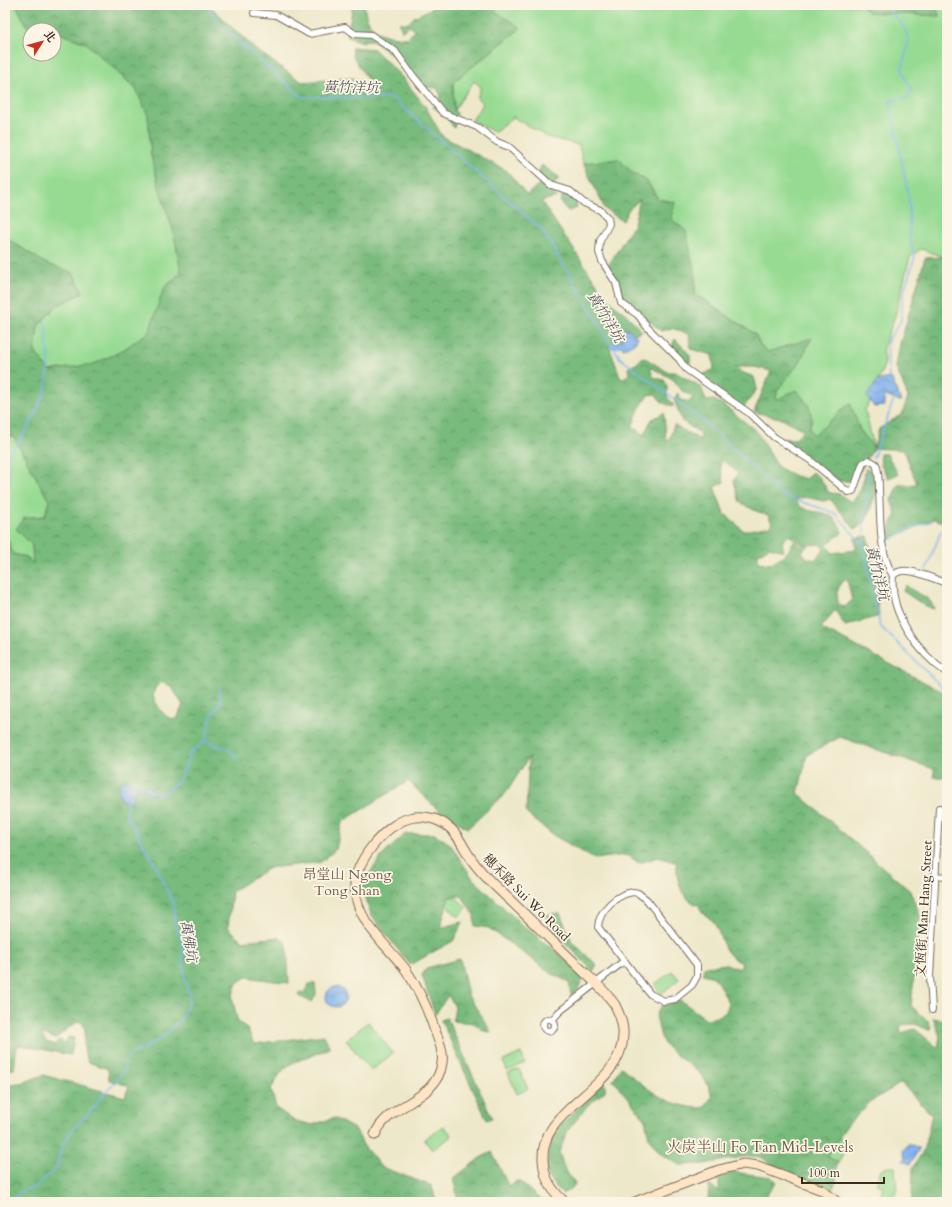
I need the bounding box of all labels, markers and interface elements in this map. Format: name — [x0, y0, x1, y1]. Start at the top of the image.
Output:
north arrow — [22, 22, 62, 62]
text: 北 — [40, 28, 59, 45]
water label: 黃竹洋坑 — [323, 78, 381, 98]
water label: 黃竹洋坑 — [583, 288, 629, 348]
water label: 黃竹洋坑 — [862, 544, 894, 605]
street label: 文恆街 Man Hang Street — [911, 840, 937, 978]
street label: 穗禾路 Sui Wo Road — [479, 850, 574, 945]
district label: 昂堂山 Ngong Tong Shan — [303, 865, 392, 900]
water label: 萬佛坑 — [176, 919, 202, 965]
district label: 火炭半山 Fo Tan Mid-Levels — [667, 1137, 853, 1157]
scale bar — [802, 1159, 884, 1185]
text: 100 m — [808, 1165, 841, 1181]

